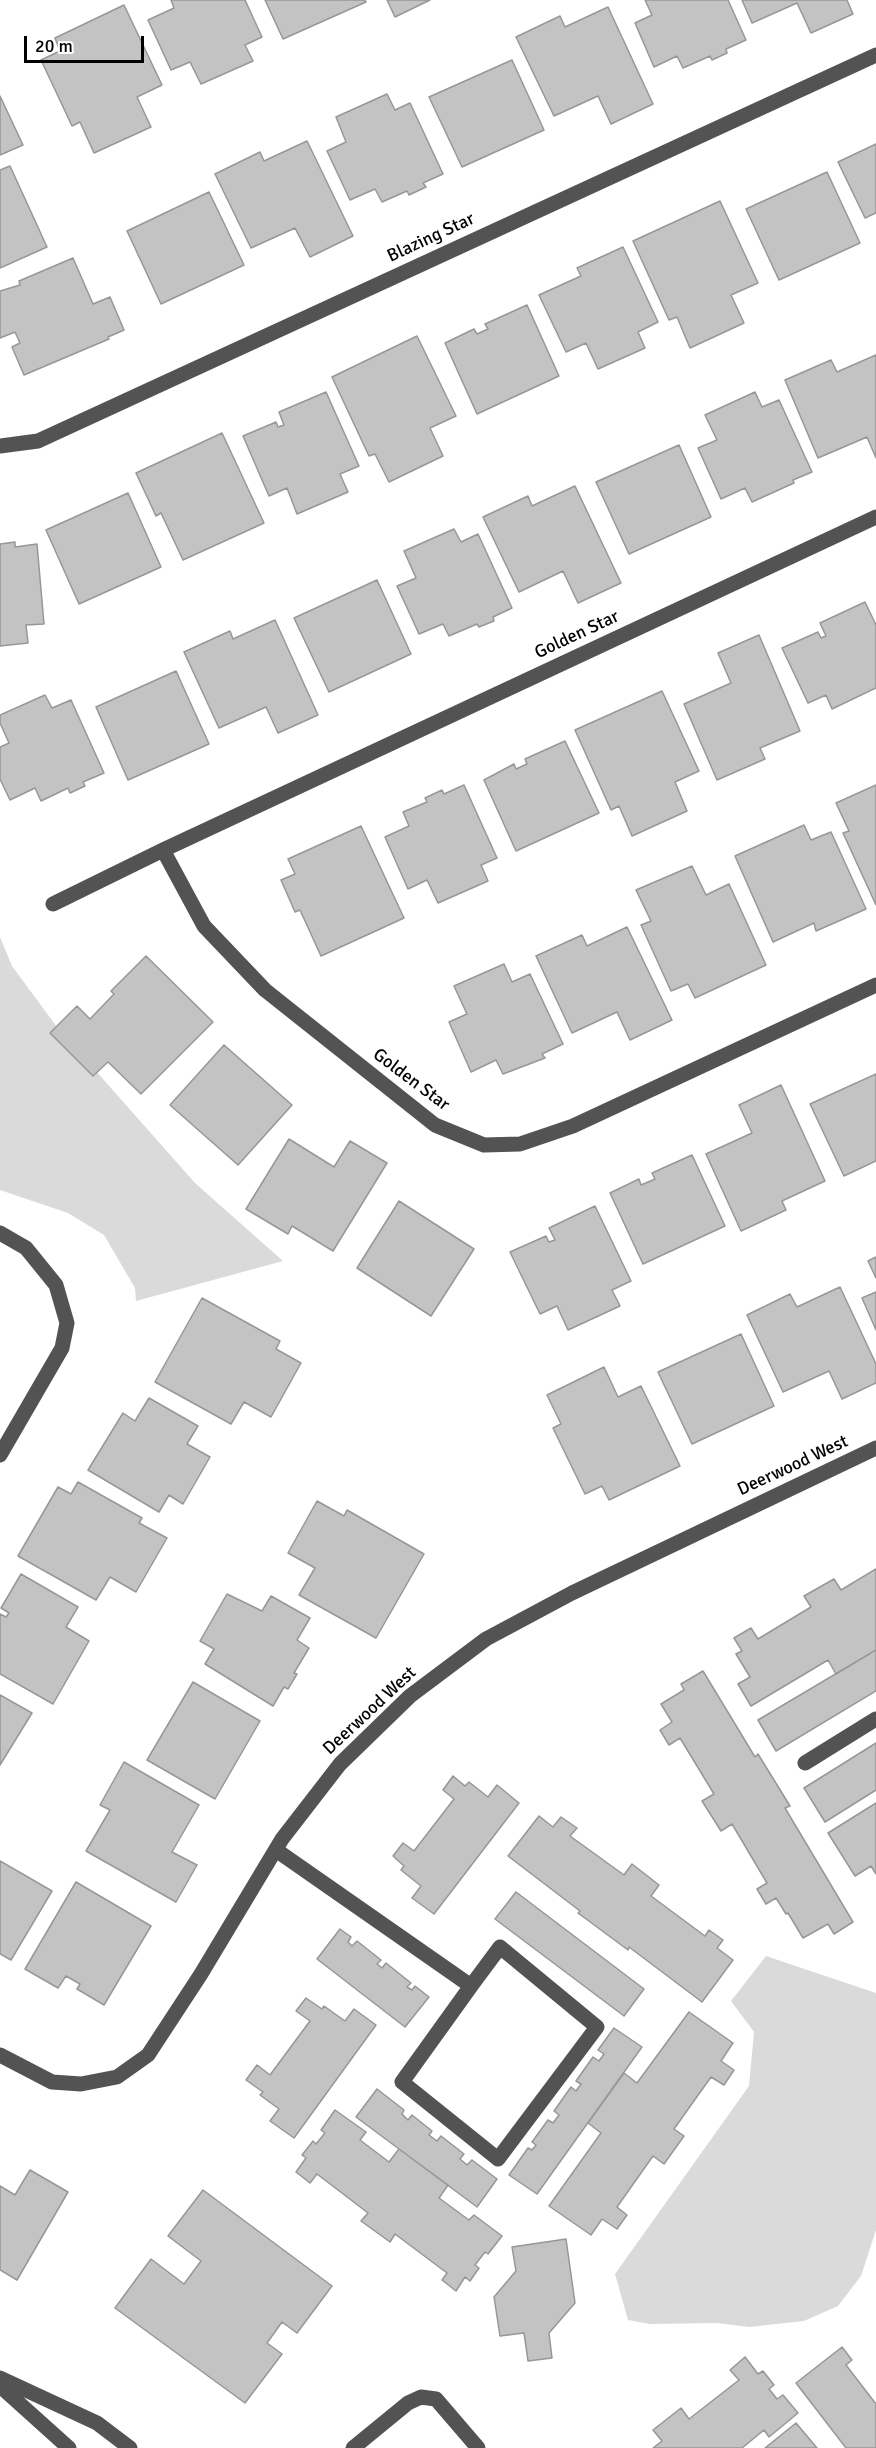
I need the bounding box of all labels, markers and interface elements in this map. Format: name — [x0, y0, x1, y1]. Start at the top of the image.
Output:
scale bar — [27, 24, 147, 62]
text: 20 m — [35, 35, 73, 57]
street label: Blazing Star — [384, 208, 478, 268]
street label: Golden Star — [531, 606, 623, 664]
street label: Golden Star — [368, 1044, 454, 1116]
street label: Deerwood West — [734, 1431, 852, 1501]
street label: Deerwood West — [319, 1662, 421, 1760]

